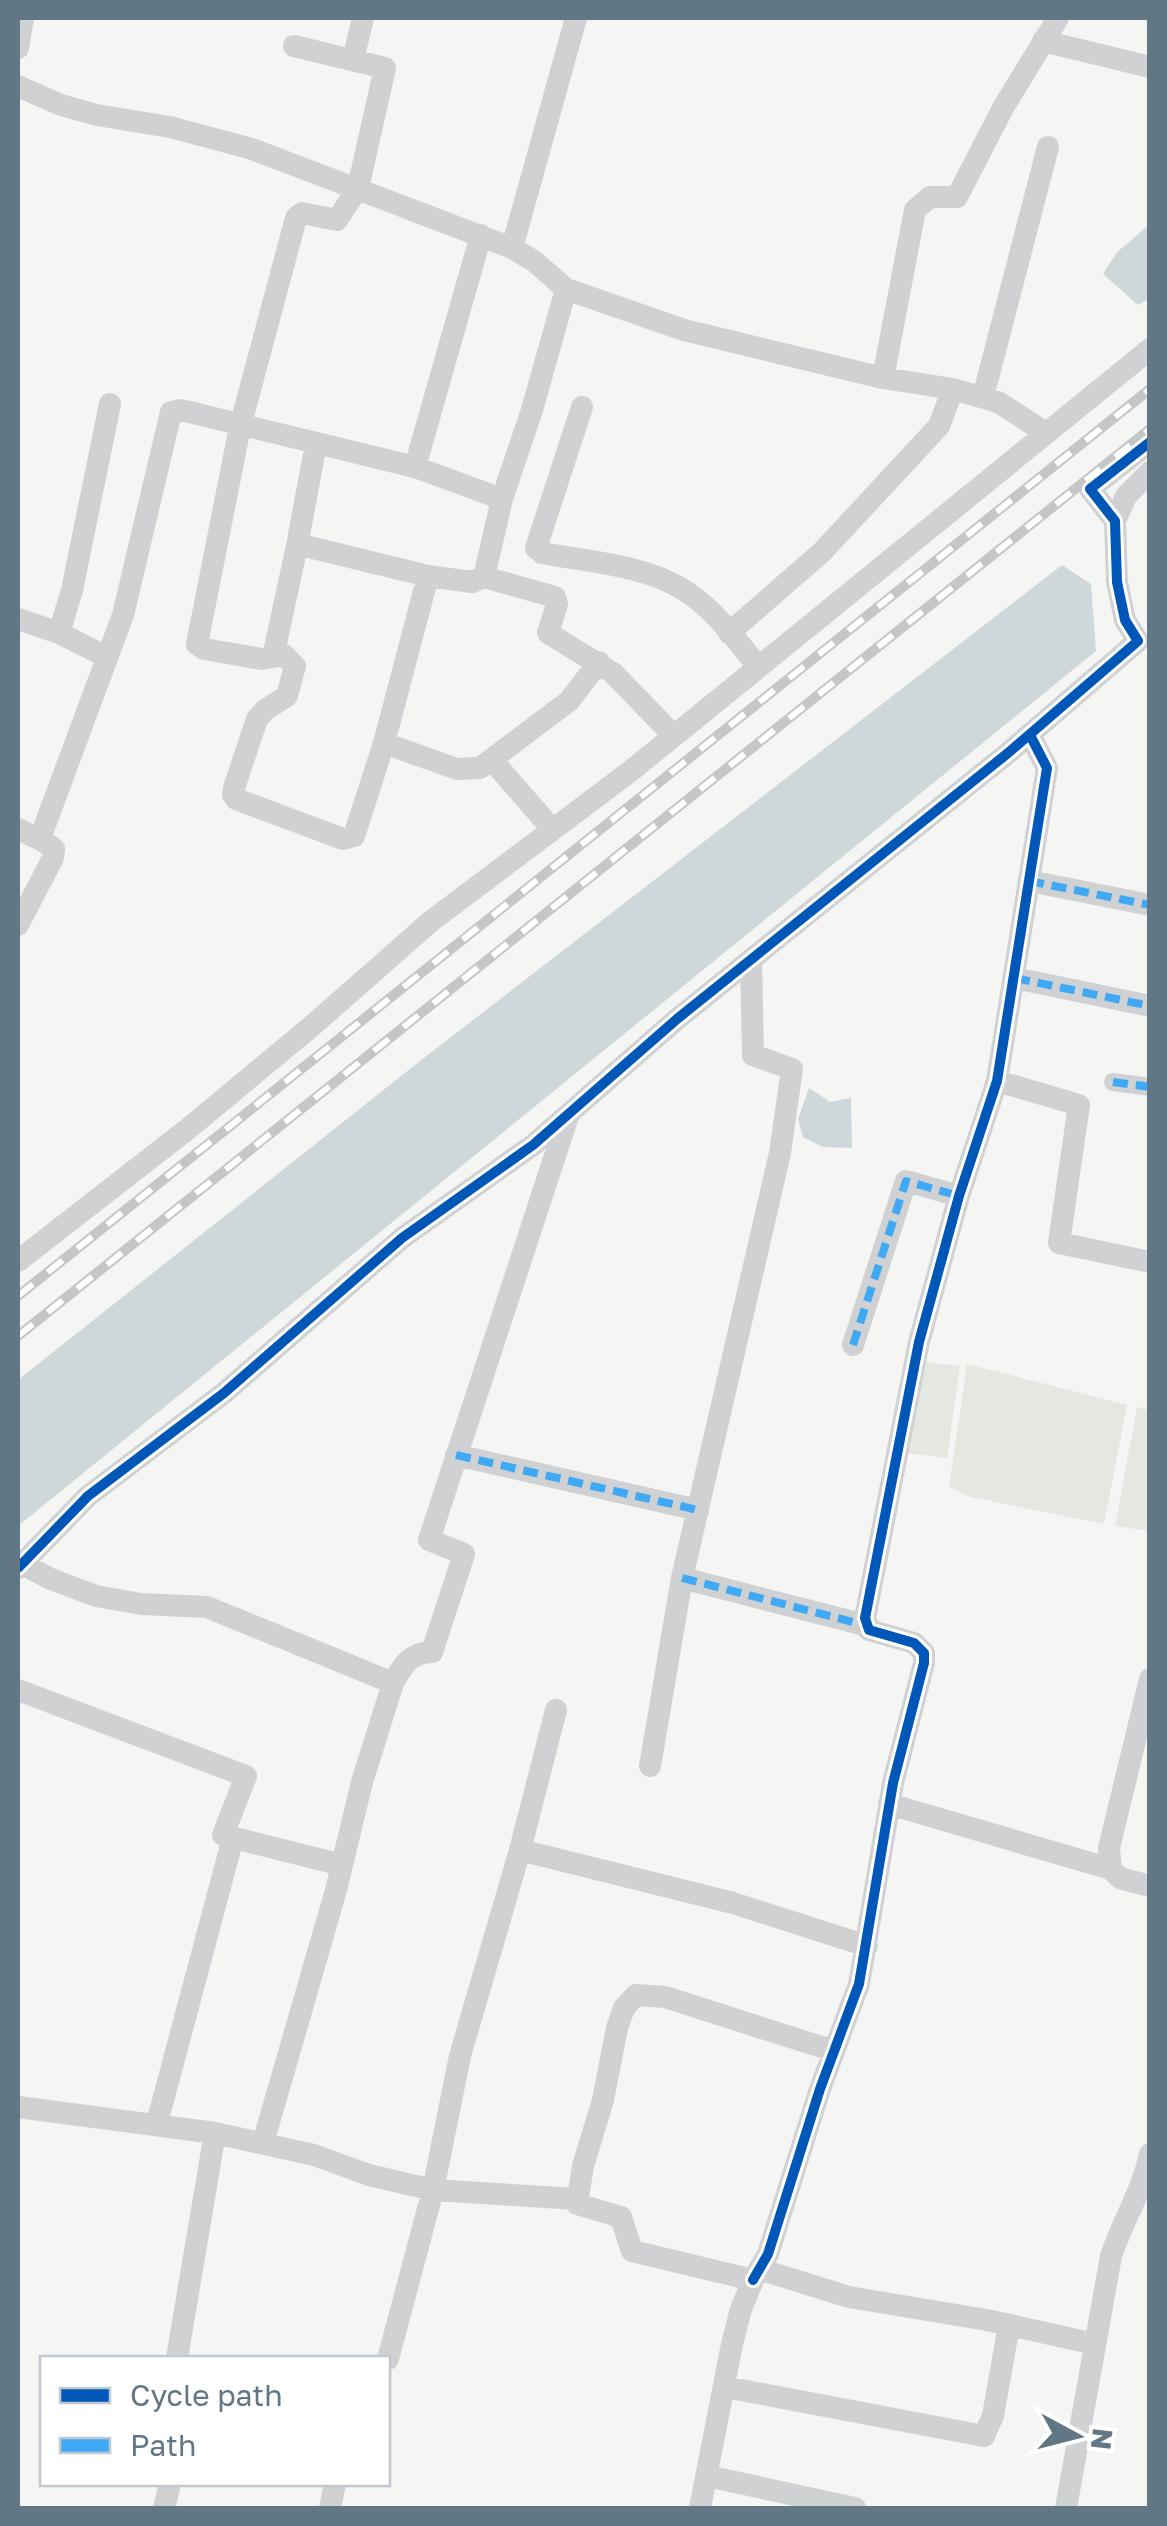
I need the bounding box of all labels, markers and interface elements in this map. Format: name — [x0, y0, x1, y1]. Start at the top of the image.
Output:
legend — [40, 2356, 390, 2486]
text: Cycle path — [130, 2377, 283, 2413]
north arrow — [1027, 2386, 1127, 2486]
text: Path — [130, 2427, 196, 2463]
text: N — [1085, 2427, 1120, 2452]

